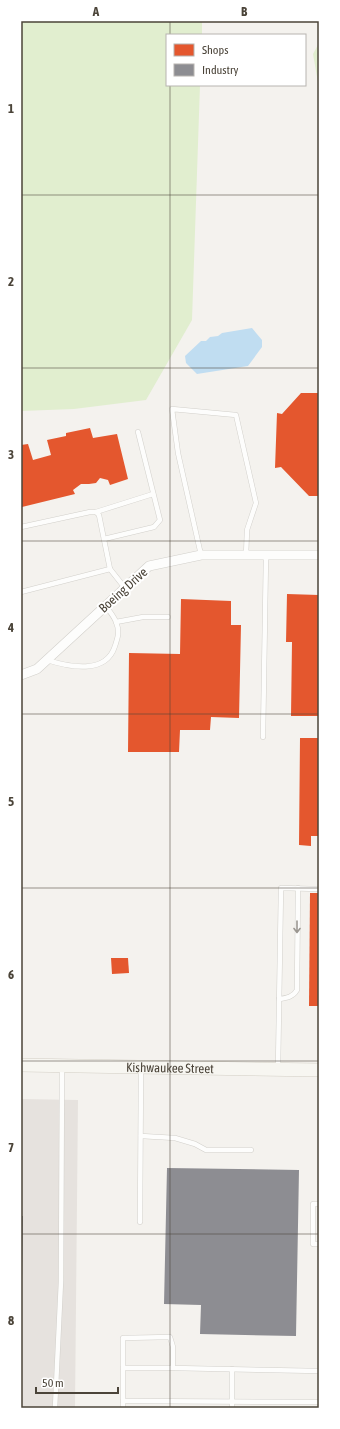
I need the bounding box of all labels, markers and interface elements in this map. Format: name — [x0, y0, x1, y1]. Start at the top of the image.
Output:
text: A — [92, 4, 100, 19]
text: B — [241, 4, 248, 19]
legend — [166, 34, 306, 86]
text: Shops — [202, 43, 228, 57]
text: Industry — [202, 63, 239, 77]
text: 1 — [8, 101, 14, 116]
text: 2 — [8, 274, 14, 289]
text: 3 — [8, 447, 14, 462]
street label: Boeing Drive — [96, 564, 150, 616]
text: 4 — [7, 620, 14, 635]
text: 5 — [8, 794, 14, 809]
one-way arrow — [294, 920, 301, 933]
text: 6 — [8, 967, 14, 982]
street label: Kishwaukee Street — [126, 1059, 214, 1076]
text: 7 — [8, 1140, 14, 1155]
text: 8 — [8, 1313, 14, 1328]
scale bar — [36, 1369, 118, 1395]
text: 50 m — [42, 1376, 64, 1390]

